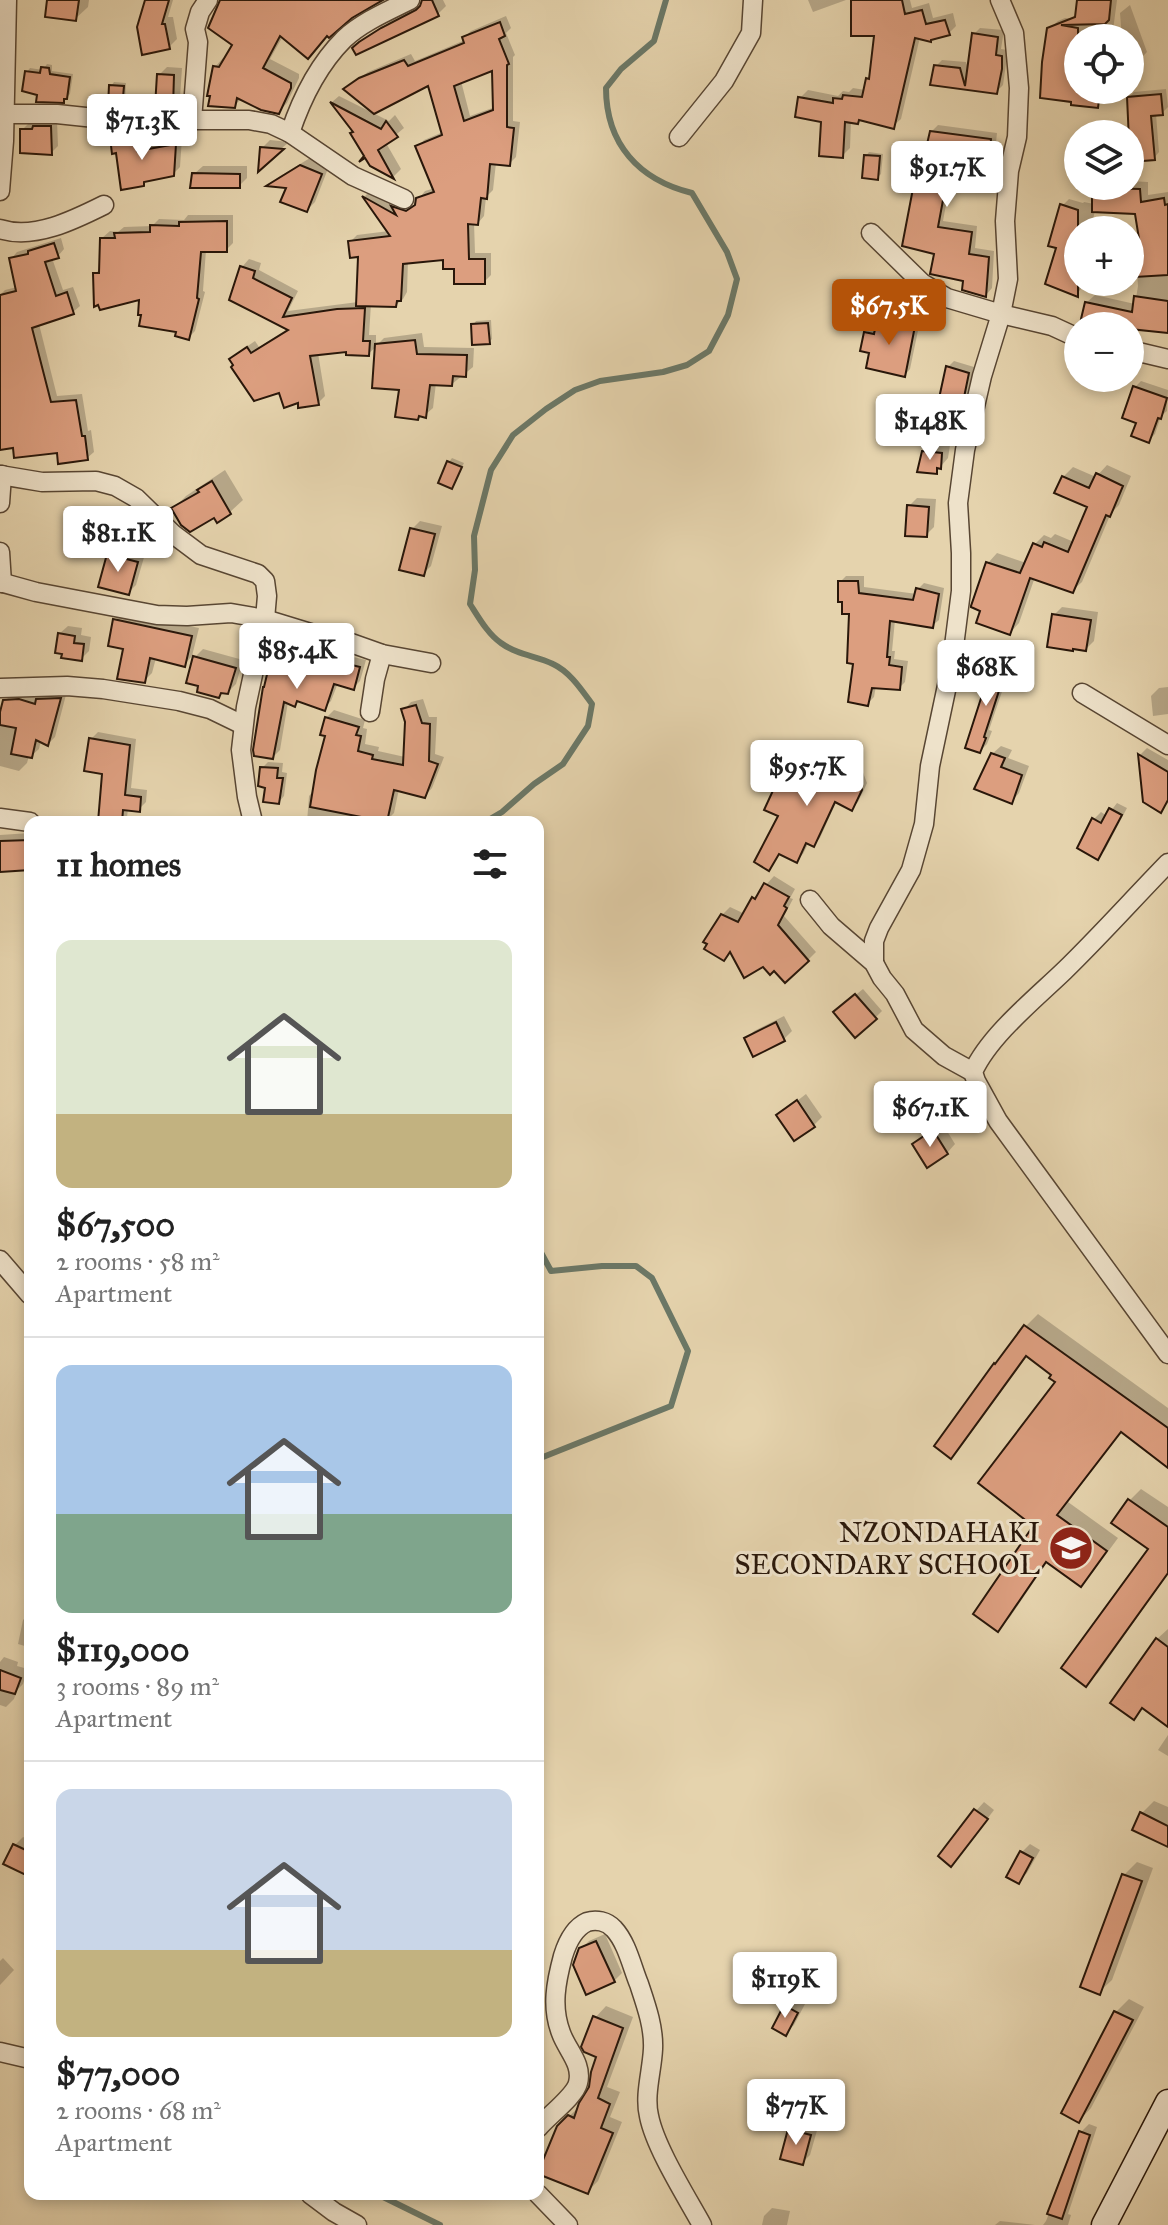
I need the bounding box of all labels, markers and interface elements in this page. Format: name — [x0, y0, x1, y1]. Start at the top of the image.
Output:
map controls — [1064, 24, 1144, 392]
button: locate — [1064, 24, 1144, 104]
pin: $71.3K — [77, 94, 207, 162]
text: $71.3K — [105, 104, 179, 136]
button: layers — [1064, 120, 1144, 200]
pin: $91.7K — [882, 141, 1012, 209]
text: $91.7K — [909, 151, 985, 183]
button: + — [1064, 216, 1144, 296]
pin: $67.5K — [824, 279, 954, 347]
text: $67.5K — [850, 289, 928, 321]
button: − — [1064, 312, 1144, 392]
pin: $148K — [874, 394, 986, 462]
text: $148K — [894, 404, 966, 436]
pin: $81.1K — [53, 506, 183, 574]
text: $81.1K — [81, 516, 155, 548]
pin: $85.4K — [232, 623, 362, 691]
text: $85.4K — [257, 633, 337, 665]
pin: $68K — [939, 640, 1033, 708]
text: $68K — [955, 650, 1017, 682]
pin: $95.7K — [742, 740, 872, 808]
text: $95.7K — [768, 750, 846, 782]
icon: filters — [468, 842, 512, 886]
text: 11 homes — [56, 844, 181, 885]
icon: home — [212, 992, 356, 1136]
pin: $67.1K — [865, 1081, 995, 1149]
text: $67.1K — [892, 1091, 968, 1123]
text: $67,500 — [56, 1204, 175, 1245]
text: 2 rooms · 58 m² — [56, 1245, 220, 1277]
text: Apartment — [56, 1277, 172, 1309]
icon: home — [212, 1417, 356, 1561]
place label: NZONDAHAKI SECONDARY SCHOOL — [735, 1515, 1040, 1582]
school or university icon: NZONDAHAKI SECONDARY SCHOOL — [1047, 1524, 1095, 1572]
text: $119,000 — [56, 1629, 189, 1670]
text: 3 rooms · 89 m² — [56, 1670, 219, 1702]
text: Apartment — [56, 1702, 172, 1734]
icon: home — [212, 1841, 356, 1985]
pin: $119K — [729, 1952, 841, 2020]
text: $119K — [751, 1962, 819, 1994]
text: $77,000 — [56, 2053, 180, 2094]
pin: $77K — [749, 2079, 843, 2147]
text: $77K — [765, 2089, 827, 2121]
text: 2 rooms · 68 m² — [56, 2094, 221, 2126]
text: Apartment — [56, 2126, 172, 2158]

